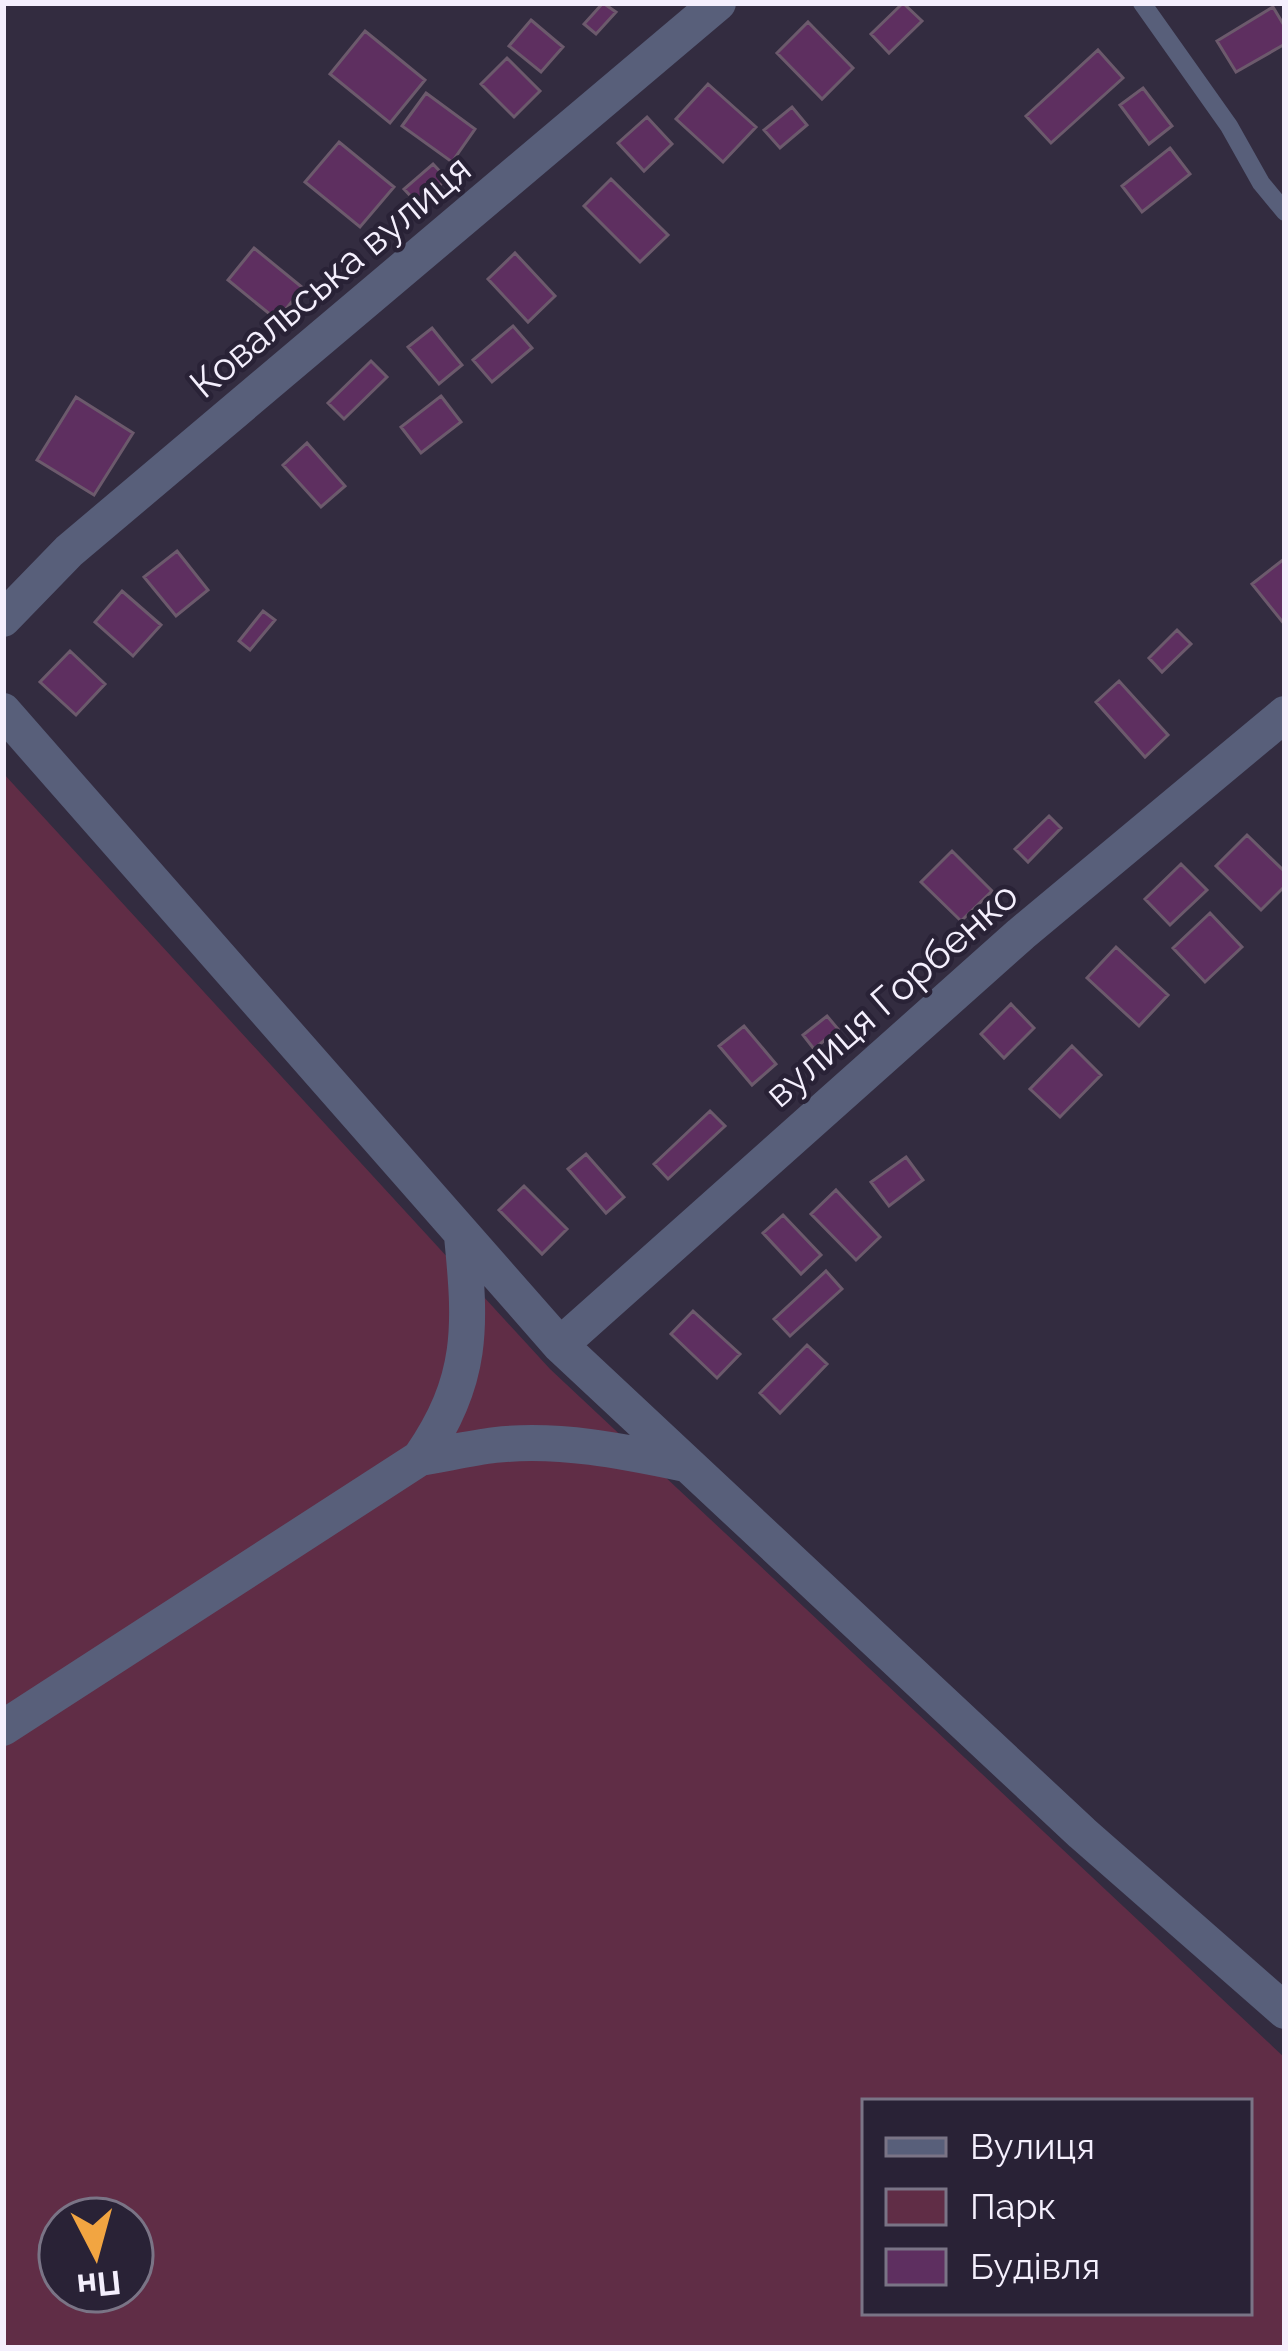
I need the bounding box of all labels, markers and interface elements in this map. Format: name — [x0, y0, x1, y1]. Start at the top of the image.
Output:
street label: Ковальська вулиця — [180, 145, 480, 407]
street label: вулиця Горбенко — [755, 872, 1027, 1116]
legend — [862, 2099, 1252, 2315]
text: Вулиця — [970, 2125, 1095, 2167]
text: Парк — [970, 2185, 1056, 2227]
north arrow — [36, 2195, 156, 2315]
text: Будівля — [970, 2245, 1100, 2287]
text: Пн — [75, 2263, 123, 2306]

